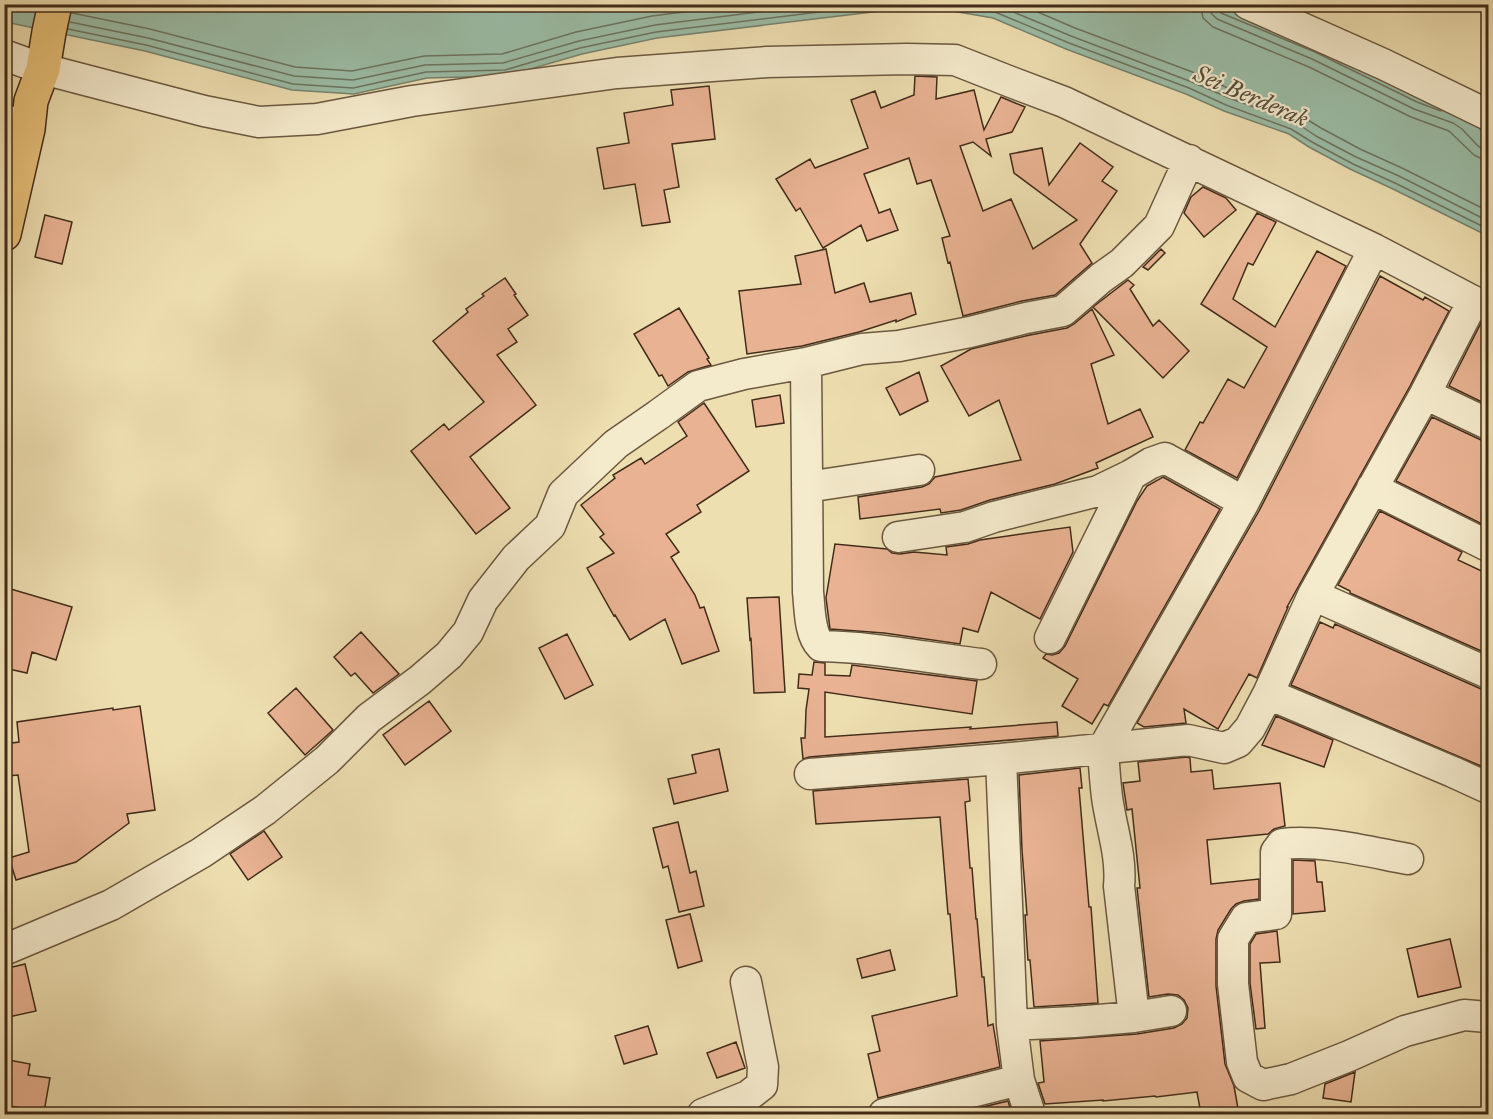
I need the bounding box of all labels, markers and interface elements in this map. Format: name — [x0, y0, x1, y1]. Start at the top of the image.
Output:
water label: Sei Berderak — [1188, 58, 1313, 134]

